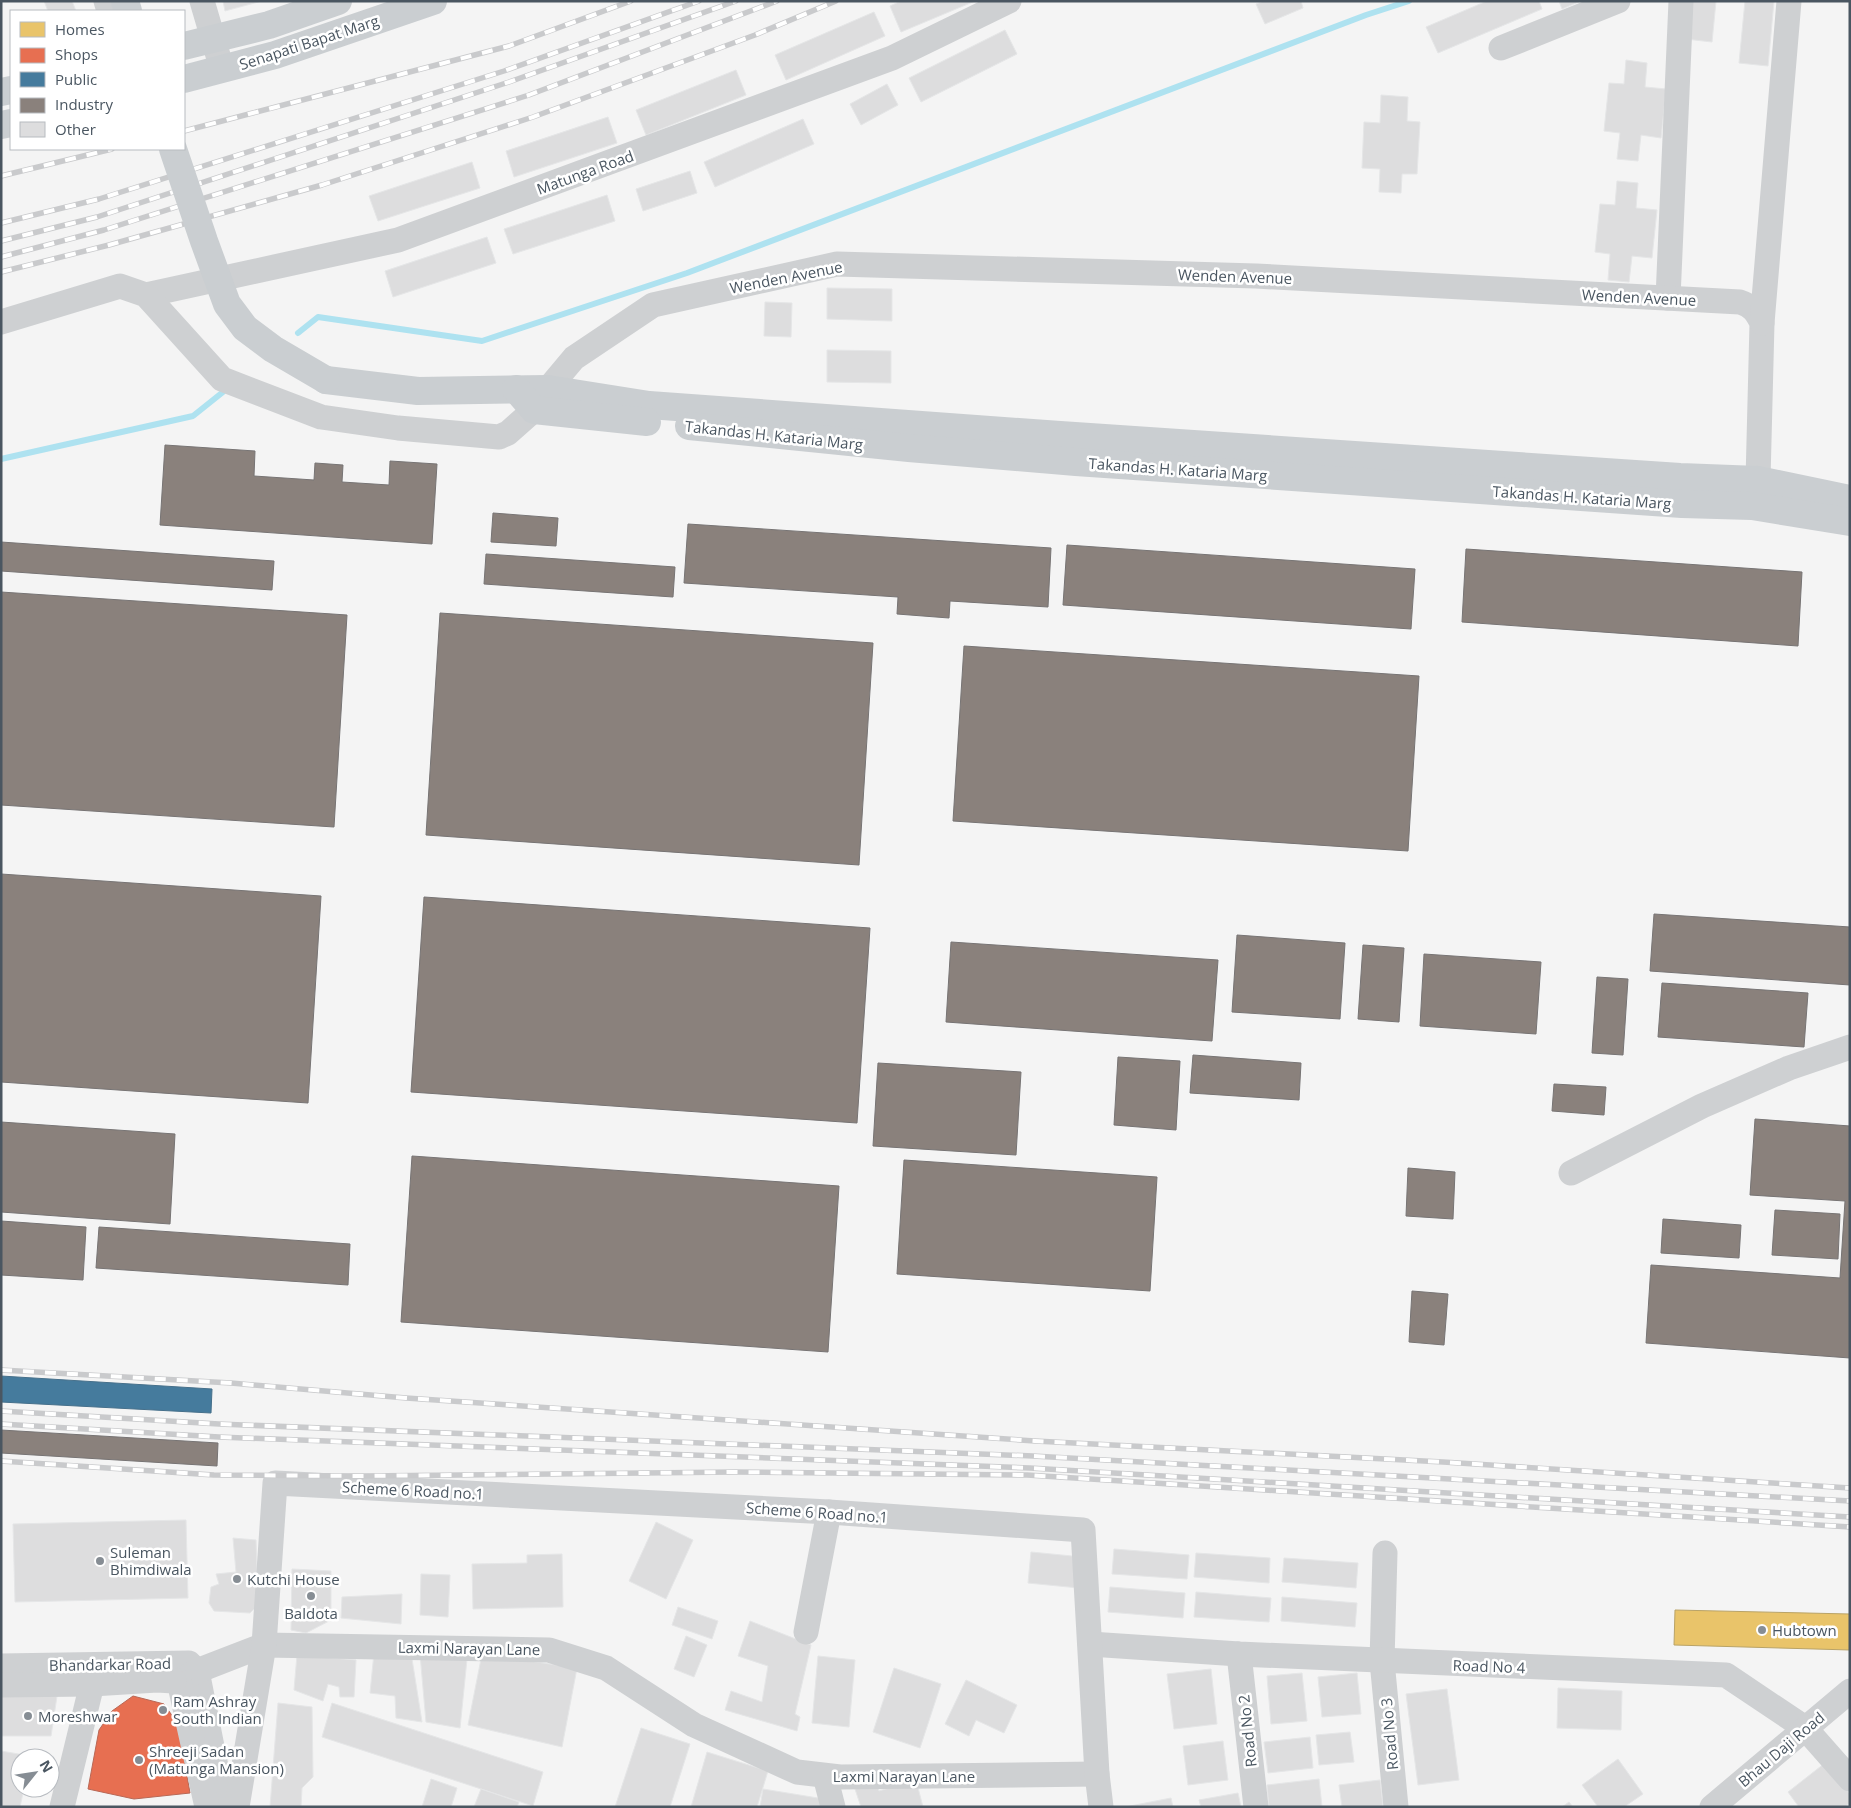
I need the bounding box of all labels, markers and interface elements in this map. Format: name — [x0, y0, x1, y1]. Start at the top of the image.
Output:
legend — [10, 10, 185, 150]
street label: Senapati Bapat Marg — [237, 10, 381, 74]
text: Homes — [55, 19, 105, 39]
text: Shops — [55, 44, 98, 64]
text: Public — [55, 69, 97, 89]
text: Industry — [55, 94, 113, 114]
text: Other — [55, 119, 96, 139]
street label: Matunga Road — [534, 145, 636, 199]
street label: Wenden Avenue — [728, 256, 844, 298]
street label: Wenden Avenue — [1177, 264, 1293, 288]
street label: Wenden Avenue — [1581, 284, 1697, 310]
street label: Takandas H. Kataria Marg — [684, 416, 864, 454]
street label: Takandas H. Kataria Marg — [1088, 453, 1268, 485]
street label: Takandas H. Kataria Marg — [1492, 481, 1672, 513]
street label: Scheme 6 Road no.1 — [341, 1476, 485, 1504]
street label: Scheme 6 Road no.1 — [745, 1497, 889, 1527]
place label: Suleman Bhimdiwala — [110, 1542, 192, 1579]
marker: Suleman Bhimdiwala — [94, 1555, 106, 1567]
place label: Kutchi House — [247, 1569, 340, 1589]
marker: Kutchi House — [231, 1573, 243, 1585]
marker: Baldota — [305, 1590, 317, 1602]
place label: Baldota — [284, 1603, 338, 1623]
place label: Hubtown — [1772, 1620, 1837, 1640]
marker: Hubtown — [1756, 1624, 1768, 1636]
street label: Laxmi Narayan Lane — [398, 1637, 540, 1659]
street label: Bhandarkar Road — [49, 1653, 171, 1675]
street label: Road No 4 — [1452, 1655, 1526, 1677]
place label: Ram Ashray South Indian — [173, 1691, 262, 1728]
street label: Road No 2 — [1233, 1694, 1261, 1768]
street label: Road No 3 — [1376, 1697, 1402, 1771]
marker: Ram Ashray South Indian — [157, 1704, 169, 1716]
place label: Moreshwar — [38, 1706, 118, 1726]
street label: Bhau Daji Road — [1734, 1707, 1828, 1791]
marker: Moreshwar — [22, 1710, 34, 1722]
place label: Shreeji Sadan (Matunga Mansion) — [149, 1741, 284, 1778]
north arrow — [10, 1748, 60, 1798]
marker: Shreeji Sadan (Matunga Mansion) — [133, 1754, 145, 1766]
text: N — [36, 1757, 58, 1776]
street label: Laxmi Narayan Lane — [833, 1766, 975, 1786]

